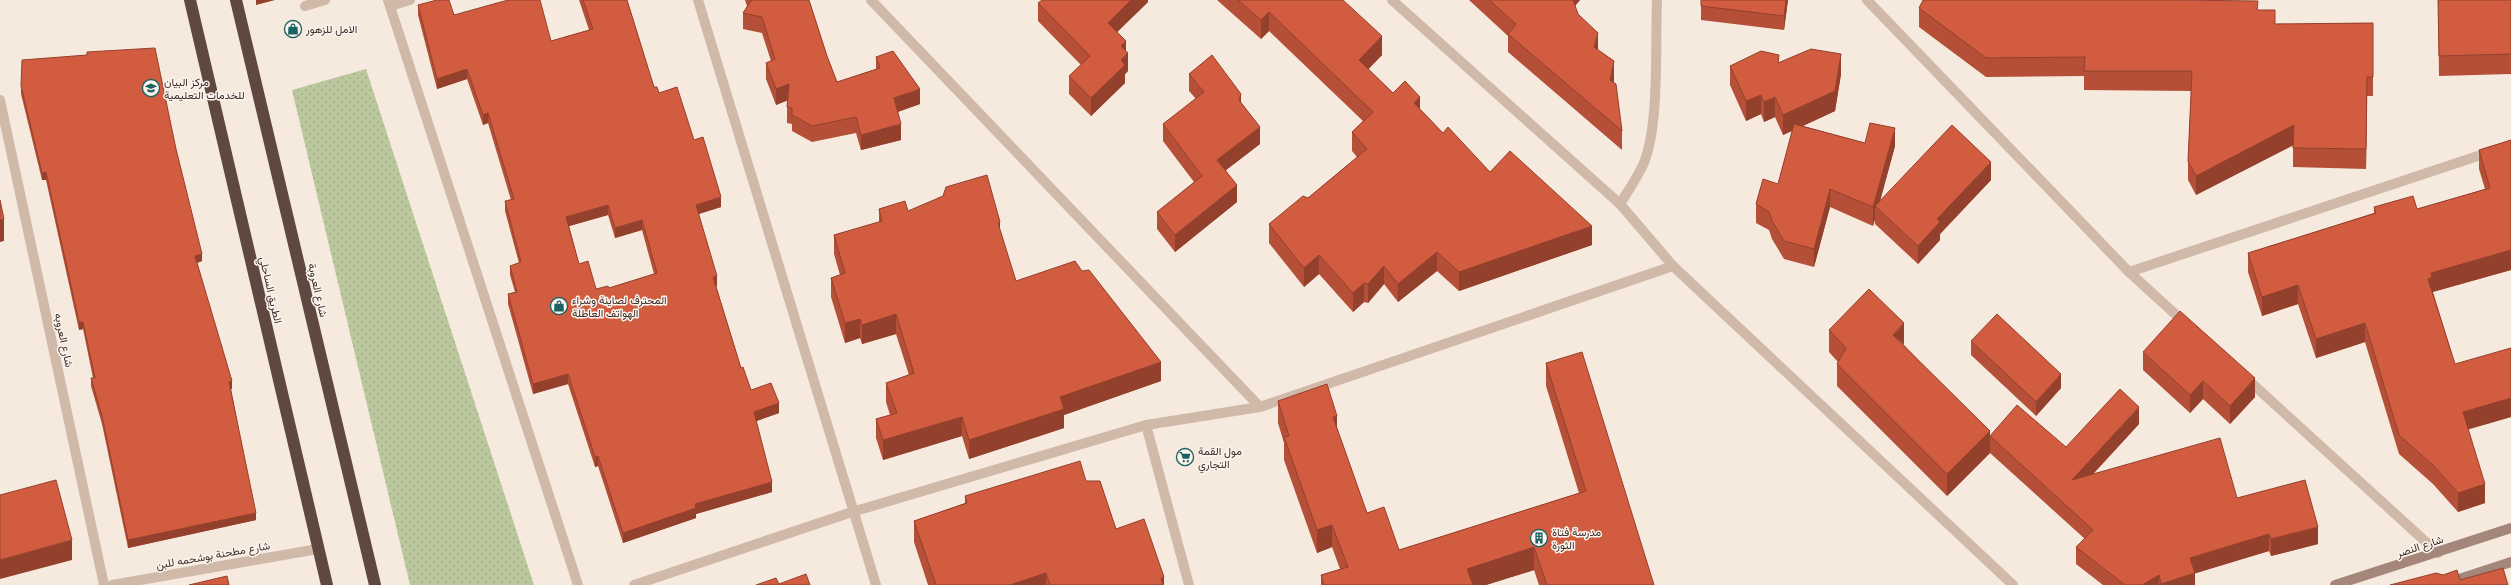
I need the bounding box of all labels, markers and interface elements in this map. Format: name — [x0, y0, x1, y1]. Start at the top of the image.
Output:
shop icon: الامل للزهور — [283, 19, 303, 39]
place label: الامل للزهور — [305, 21, 357, 36]
place label: مركز البيان للخدمات التعليمية — [164, 74, 245, 102]
school or university icon: مركز البيان للخدمات التعليمية — [141, 78, 161, 98]
street label: الطريق الساحلي — [254, 255, 286, 325]
street label: شارع العروبة — [304, 261, 332, 319]
place label: المحترف لصاينة وشراء الهواتف العاطلة — [572, 292, 667, 320]
shop icon: المحترف لصاينة وشراء الهواتف العاطلة — [549, 296, 569, 316]
street label: شارع العروبه — [50, 311, 78, 369]
place label: مول القمة التجاري — [1198, 443, 1242, 474]
supermarket icon: مول القمة التجاري — [1175, 447, 1195, 467]
place label: مدرسة فتاة الثورة — [1552, 524, 1601, 552]
building icon: مدرسة فتاة الثورة — [1529, 528, 1549, 548]
street label: شارع النصر — [2394, 531, 2446, 561]
street label: شارع مطحنة بوشحمه للبن — [155, 537, 272, 573]

